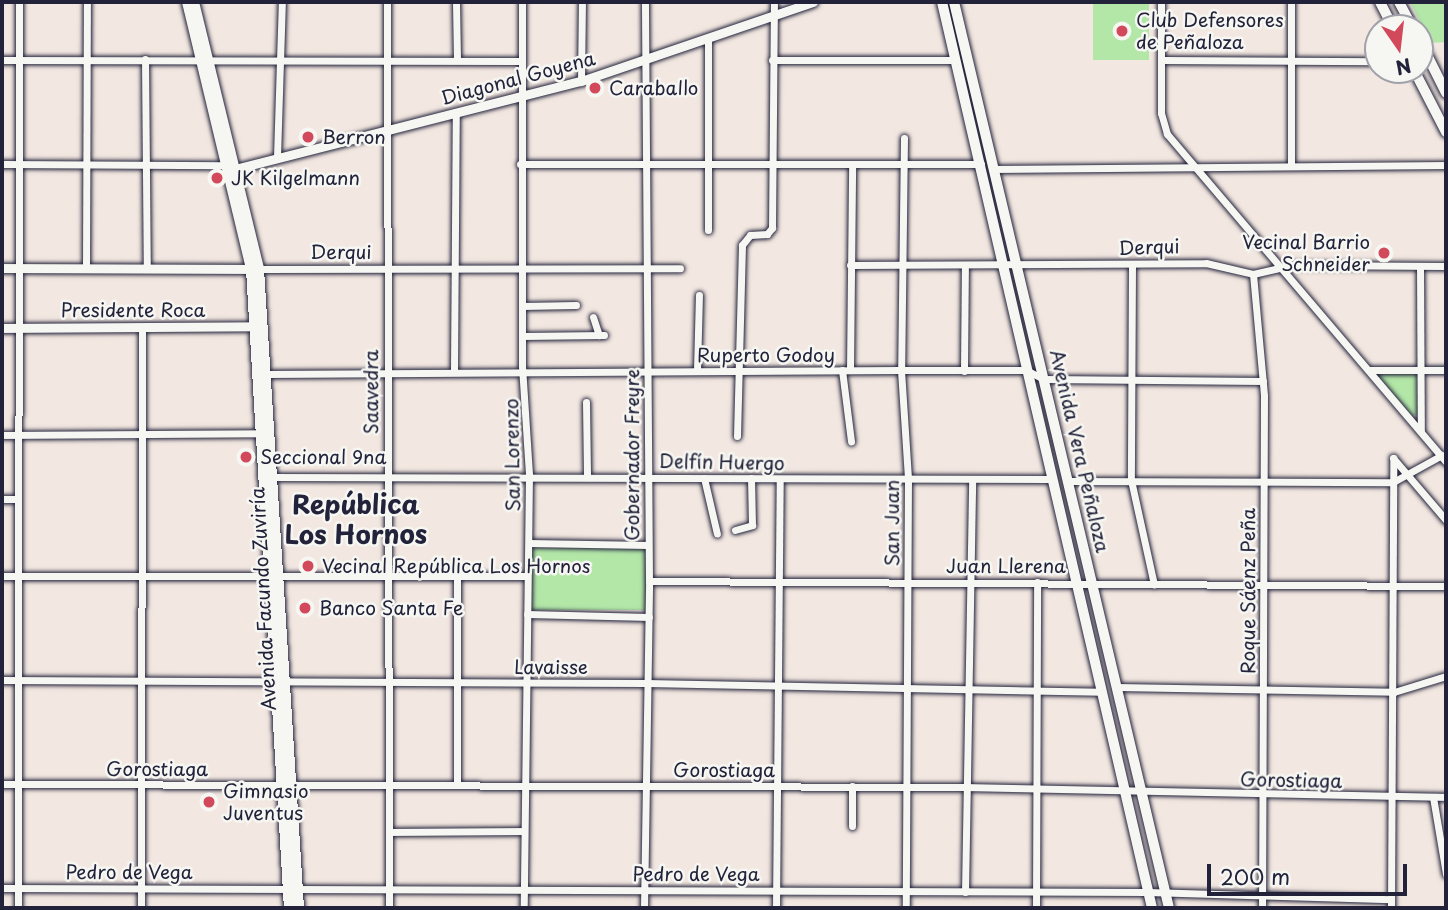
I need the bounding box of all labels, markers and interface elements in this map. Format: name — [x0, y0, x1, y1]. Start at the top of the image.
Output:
place label: Club Defensores de Peñaloza — [1136, 9, 1283, 53]
north arrow — [1364, 14, 1434, 84]
marker: Club Defensores de Peñaloza — [1114, 23, 1130, 39]
street label: Diagonal Goyena — [439, 46, 597, 110]
text: N — [1393, 52, 1414, 83]
place label: Caraballo — [609, 77, 698, 99]
marker: Caraballo — [587, 80, 603, 96]
place label: Berron — [322, 126, 386, 148]
marker: Berron — [300, 129, 316, 145]
place label: JK Kilgelmann — [231, 167, 361, 189]
marker: JK Kilgelmann — [209, 170, 225, 186]
place label: Vecinal Barrio Schneider — [1242, 231, 1370, 275]
street label: Derqui — [1118, 235, 1180, 259]
street label: Derqui — [310, 241, 372, 263]
marker: Vecinal Barrio Schneider — [1376, 245, 1392, 261]
street label: Presidente Roca — [61, 299, 205, 321]
street label: Ruperto Godoy — [696, 344, 836, 366]
street label: Avenida Vera Peñaloza — [1045, 347, 1115, 555]
street label: Saavedra — [360, 350, 382, 434]
street label: Gobernador Freyre — [621, 369, 643, 541]
street label: San Lorenzo — [500, 399, 524, 511]
place label: Seccional 9na — [260, 446, 387, 468]
marker: Seccional 9na — [238, 449, 254, 465]
street label: Delfín Huergo — [659, 450, 785, 474]
street label: San Juan — [881, 480, 903, 566]
street label: Avenida Facundo Zuviría — [246, 486, 280, 712]
district label: República Los Hornos — [285, 488, 427, 550]
street label: Roque Sáenz Peña — [1237, 508, 1259, 674]
place label: Vecinal República Los Hornos — [322, 555, 587, 577]
street label: Juan Llerena — [946, 555, 1066, 577]
marker: Vecinal República Los Hornos — [300, 558, 316, 574]
place label: Banco Santa Fe — [319, 597, 462, 619]
marker: Banco Santa Fe — [297, 600, 313, 616]
street label: Lavaisse — [514, 656, 588, 678]
street label: Gorostiaga — [106, 758, 208, 780]
street label: Gorostiaga — [673, 759, 775, 781]
street label: Gorostiaga — [1240, 768, 1342, 792]
place label: Gimnasio Juventus — [223, 780, 308, 824]
marker: Gimnasio Juventus — [201, 794, 217, 810]
scale bar — [1210, 850, 1410, 894]
text: 200 m — [1220, 860, 1290, 892]
street label: Pedro de Vega — [65, 861, 193, 883]
street label: Pedro de Vega — [632, 863, 760, 885]

